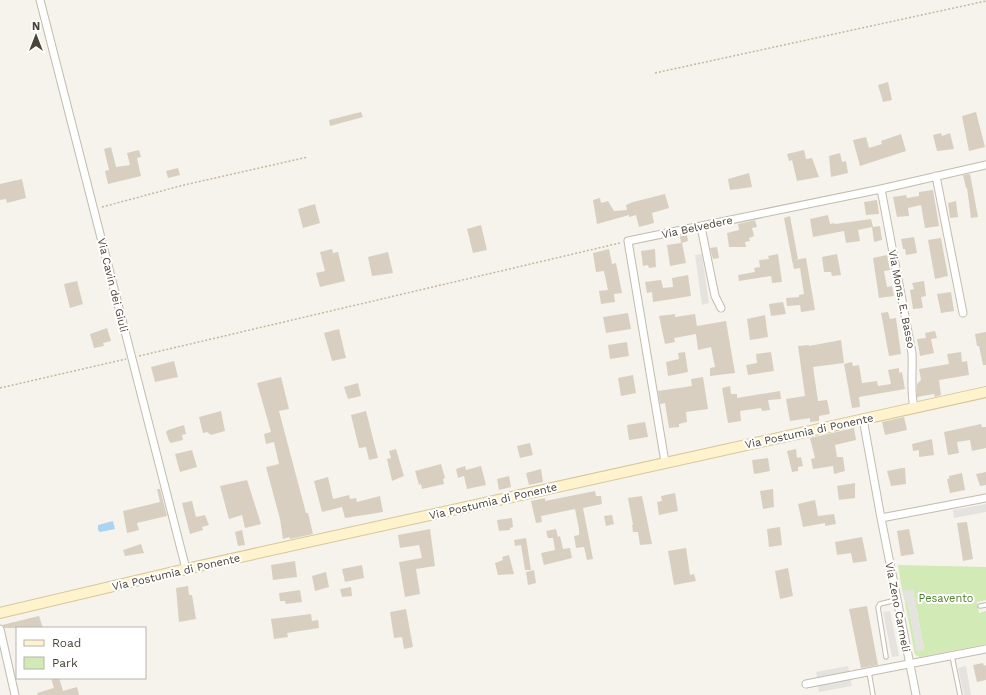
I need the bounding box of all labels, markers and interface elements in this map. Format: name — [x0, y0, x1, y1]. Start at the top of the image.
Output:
north arrow — [16, 16, 56, 56]
text: N — [32, 20, 40, 33]
street label: Via Belvedere — [660, 214, 734, 241]
street label: Via Cavin dei Giuli — [95, 237, 131, 334]
street label: Via Mons. E. Basso — [886, 249, 917, 350]
street label: Via Postumia di Ponente — [744, 412, 875, 451]
street label: Via Postumia di Ponente — [428, 480, 558, 523]
street label: Via Postumia di Ponente — [111, 551, 241, 594]
street label: Via Zeno Carmeli — [882, 561, 913, 653]
park label: Pesavento — [919, 592, 973, 605]
legend — [16, 627, 146, 679]
text: Road — [52, 636, 81, 650]
text: Park — [52, 656, 78, 670]

